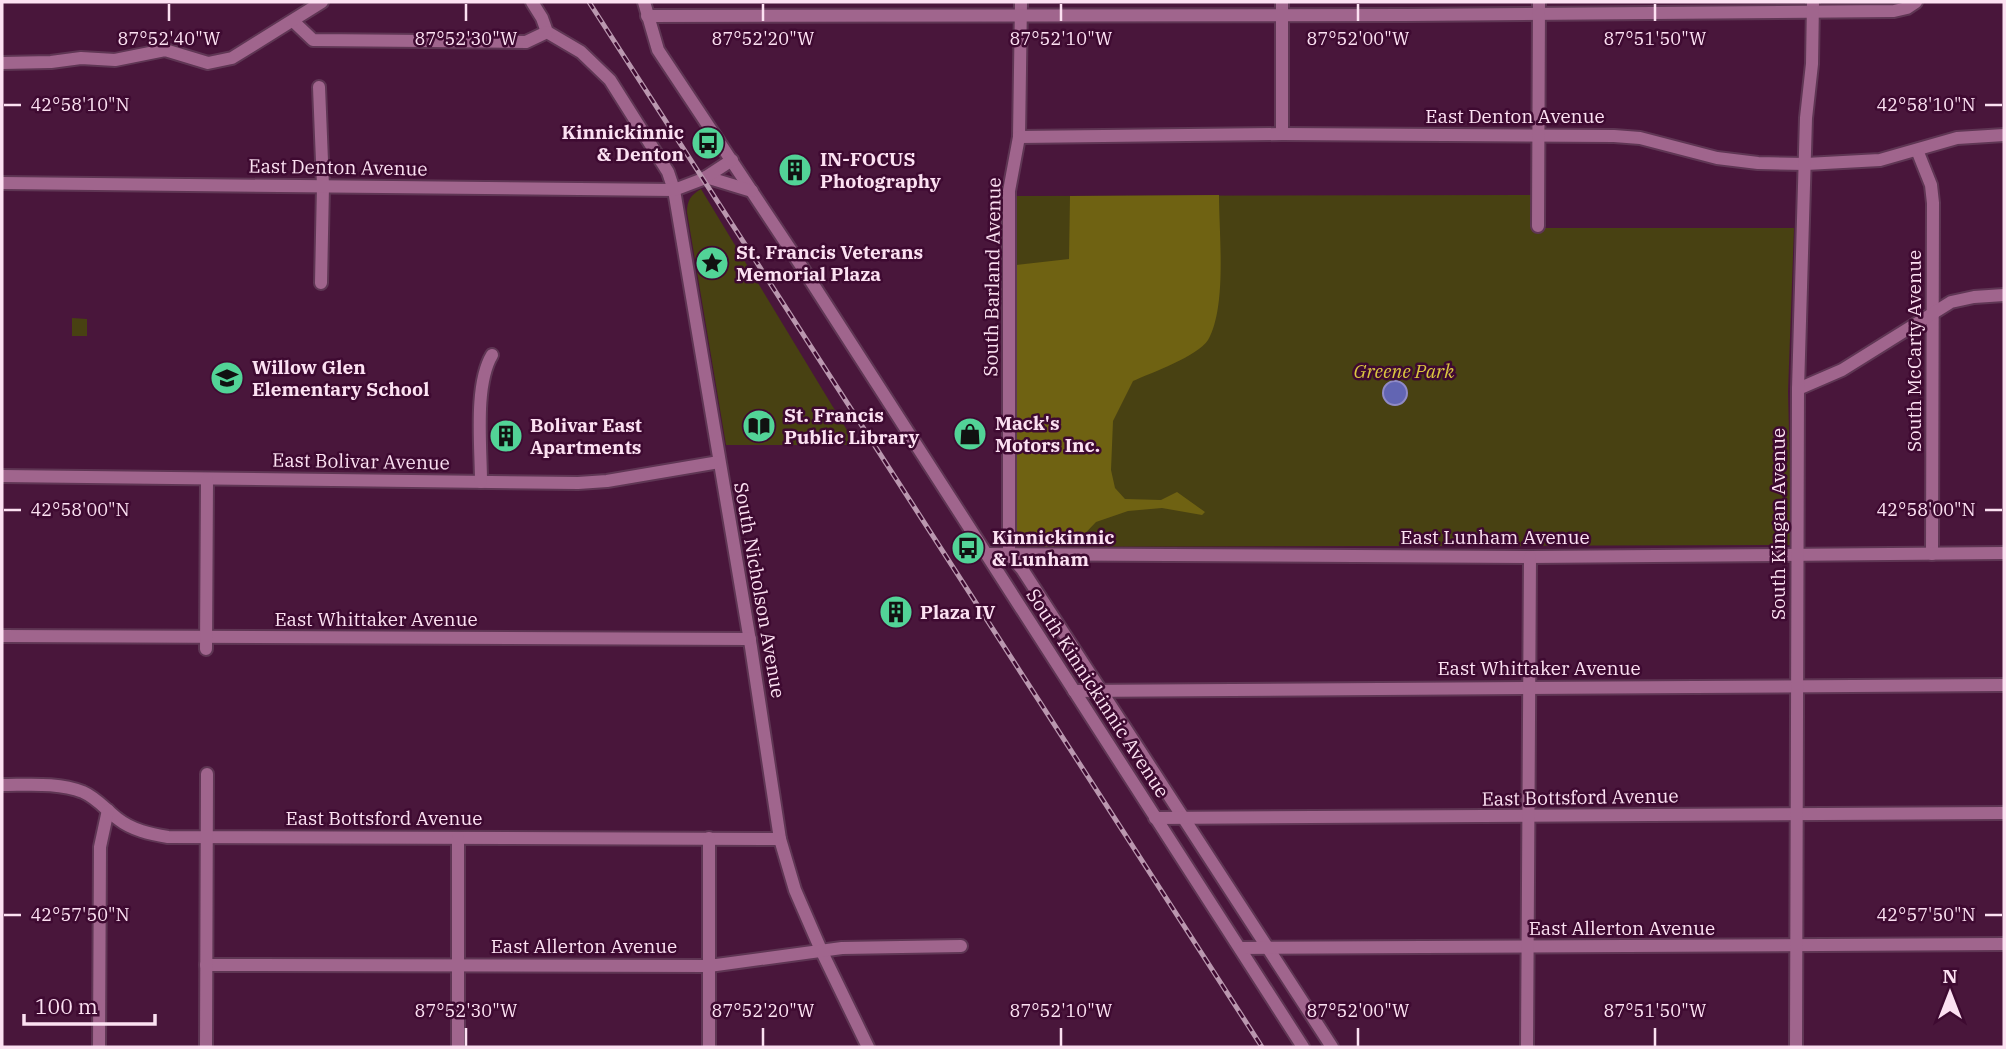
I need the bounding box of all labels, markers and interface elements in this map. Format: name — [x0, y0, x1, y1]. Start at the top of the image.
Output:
text: 87°52'40"W — [118, 27, 221, 50]
text: 87°52'30"W — [415, 27, 518, 50]
text: 87°52'20"W — [712, 27, 815, 50]
text: 87°52'10"W — [1010, 27, 1113, 50]
text: 87°52'00"W — [1307, 27, 1410, 50]
text: 87°51'50"W — [1604, 27, 1707, 50]
text: 42°58'10"N — [31, 93, 130, 116]
text: 42°58'10"N — [1877, 93, 1976, 116]
street label: East Denton Avenue — [1425, 104, 1605, 128]
place label: Kinnickinnic & Denton — [562, 120, 684, 166]
bus stop icon: Kinnickinnic & Denton — [689, 124, 727, 162]
place label: IN-FOCUS Photography — [820, 147, 941, 193]
building icon: IN-FOCUS Photography — [776, 151, 814, 189]
street label: East Denton Avenue — [248, 153, 428, 181]
street label: South Barland Avenue — [978, 177, 1006, 377]
place label: St. Francis Veterans Memorial Plaza — [736, 240, 923, 286]
place icon: St. Francis Veterans Memorial Plaza — [693, 244, 731, 282]
street label: South McCarty Avenue — [1902, 250, 1926, 452]
place label: Willow Glen Elementary School — [252, 355, 429, 401]
school or university icon: Willow Glen Elementary School — [208, 359, 246, 397]
park label: Greene Park — [1354, 359, 1455, 383]
place label: St. Francis Public Library — [784, 403, 919, 449]
library icon: St. Francis Public Library — [740, 407, 778, 445]
place label: Mack's Motors Inc. — [995, 411, 1100, 457]
place label: Bolivar East Apartments — [530, 413, 642, 459]
shop icon: Mack's Motors Inc. — [951, 415, 989, 453]
building icon: Bolivar East Apartments — [487, 417, 525, 455]
street label: South Kingan Avenue — [1766, 428, 1790, 620]
street label: East Bolivar Avenue — [272, 447, 450, 475]
street label: South Nicholson Avenue — [729, 480, 791, 700]
text: 42°58'00"N — [31, 498, 130, 521]
text: 42°58'00"N — [1877, 498, 1976, 521]
place label: Kinnickinnic & Lunham — [992, 525, 1115, 571]
street label: East Lunham Avenue — [1400, 525, 1590, 549]
bus stop icon: Kinnickinnic & Lunham — [949, 529, 987, 567]
street label: South Kinnickinnic Avenue — [1021, 584, 1175, 802]
building icon: Plaza IV — [877, 593, 915, 631]
place label: Plaza IV — [920, 600, 996, 624]
street label: East Whittaker Avenue — [274, 607, 478, 631]
street label: East Whittaker Avenue — [1437, 656, 1641, 680]
street label: East Bottsford Avenue — [1481, 783, 1679, 811]
street label: East Bottsford Avenue — [286, 806, 482, 830]
text: 42°57'50"N — [31, 903, 130, 926]
text: 42°57'50"N — [1877, 903, 1976, 926]
street label: East Allerton Avenue — [1529, 916, 1715, 940]
street label: East Allerton Avenue — [491, 934, 677, 958]
north arrow — [1915, 958, 1985, 1028]
text: N — [1942, 964, 1958, 988]
scale bar — [24, 982, 156, 1026]
text: 100 m — [35, 992, 98, 1020]
text: 87°52'30"W — [415, 999, 518, 1022]
text: 87°52'20"W — [712, 999, 815, 1022]
text: 87°52'10"W — [1010, 999, 1113, 1022]
text: 87°52'00"W — [1307, 999, 1410, 1022]
text: 87°51'50"W — [1604, 999, 1707, 1022]

